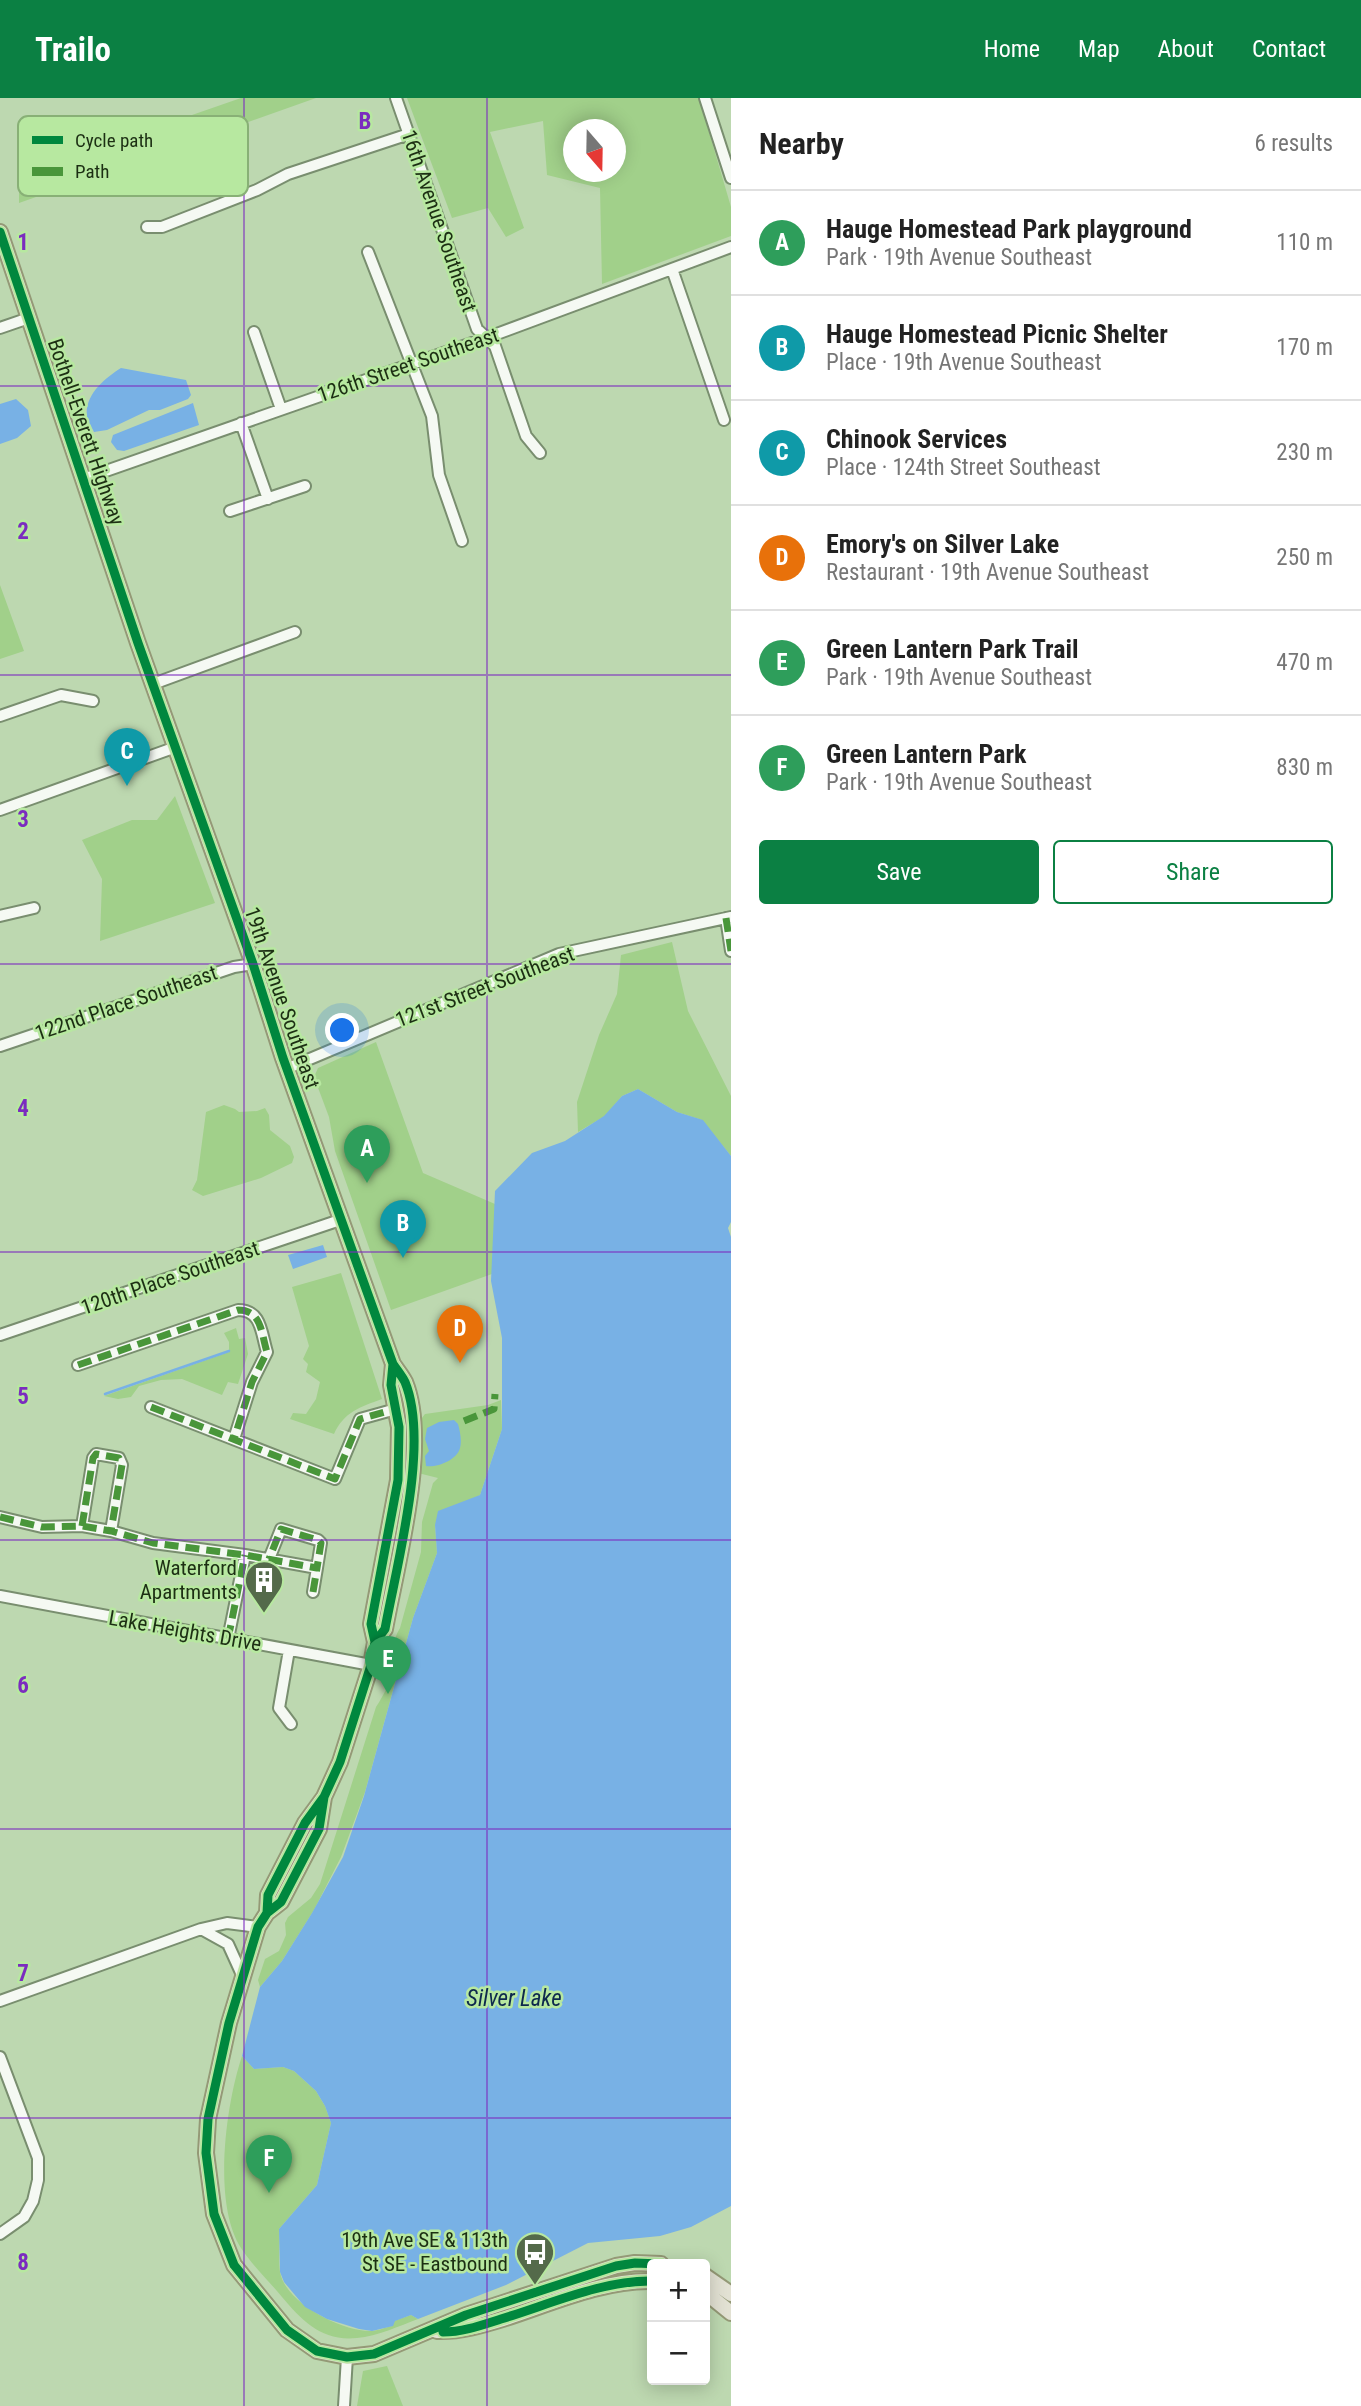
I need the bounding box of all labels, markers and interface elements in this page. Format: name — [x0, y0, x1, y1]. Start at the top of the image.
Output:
text: Trailo — [35, 30, 111, 69]
text: Home — [984, 35, 1040, 63]
text: Map — [1078, 35, 1120, 63]
text: About — [1158, 35, 1214, 63]
text: Contact — [1252, 35, 1326, 63]
text: B — [359, 108, 371, 135]
legend — [18, 116, 248, 196]
north arrow — [563, 119, 626, 182]
text: Nearby — [759, 126, 844, 161]
street label: 16th Avenue Southeast — [397, 127, 481, 315]
text: Cycle path — [75, 129, 153, 152]
text: 6 results — [1255, 130, 1333, 157]
text: Path — [75, 160, 109, 183]
text: Hauge Homestead Park playground — [826, 214, 1192, 244]
text: 1 — [17, 229, 29, 256]
text: A — [775, 229, 789, 256]
text: 110 m — [1276, 229, 1333, 256]
text: Park · 19th Avenue Southeast — [826, 244, 1092, 271]
text: Hauge Homestead Picnic Shelter — [826, 319, 1168, 349]
street label: 126th Street Southeast — [314, 323, 502, 407]
text: B — [776, 334, 788, 361]
text: 170 m — [1276, 334, 1333, 361]
street label: Bothell-Everett Highway — [43, 335, 129, 529]
text: Place · 19th Avenue Southeast — [826, 349, 1102, 376]
text: Chinook Services — [826, 424, 1007, 454]
text: C — [775, 439, 789, 466]
text: 230 m — [1276, 439, 1333, 466]
text: Place · 124th Street Southeast — [826, 454, 1101, 481]
text: 2 — [17, 518, 29, 545]
text: Emory's on Silver Lake — [826, 529, 1059, 559]
text: D — [776, 544, 789, 571]
text: 250 m — [1276, 544, 1333, 571]
text: Restaurant · 19th Avenue Southeast — [826, 559, 1149, 586]
text: Green Lantern Park Trail — [826, 634, 1079, 664]
text: E — [776, 649, 788, 676]
text: 470 m — [1276, 649, 1333, 676]
text: Park · 19th Avenue Southeast — [826, 664, 1092, 691]
pin: C — [104, 728, 150, 786]
text: Green Lantern Park — [826, 739, 1026, 769]
text: F — [777, 754, 787, 781]
text: 830 m — [1276, 754, 1333, 781]
text: Park · 19th Avenue Southeast — [826, 769, 1092, 796]
text: 3 — [17, 806, 29, 833]
button: Save — [759, 840, 1039, 904]
button: Share — [1053, 840, 1333, 904]
street label: 19th Avenue Southeast — [240, 904, 324, 1092]
street label: 121st Street Southeast — [392, 942, 578, 1032]
street label: 122nd Place Southeast — [32, 961, 220, 1045]
your location — [325, 1013, 359, 1047]
text: 4 — [17, 1095, 29, 1122]
pin: A — [344, 1125, 390, 1183]
pin: B — [380, 1200, 426, 1258]
street label: 120th Place Southeast — [78, 1236, 262, 1320]
pin: D — [437, 1305, 483, 1363]
text: 5 — [17, 1383, 29, 1410]
place label: Waterford Apartments — [140, 1556, 237, 1604]
building icon: Waterford Apartments — [243, 1559, 285, 1614]
street label: Lake Heights Drive — [107, 1606, 263, 1656]
pin: E — [365, 1636, 411, 1694]
text: 6 — [17, 1672, 29, 1699]
text: 7 — [17, 1960, 29, 1987]
water label: Silver Lake — [466, 1985, 562, 2012]
pin: F — [246, 2135, 292, 2193]
place label: 19th Ave SE & 113th St SE - Eastbound — [341, 2228, 508, 2276]
bus stop icon: 19th Ave SE & 113th St SE - Eastbound — [514, 2231, 556, 2286]
text: 8 — [17, 2249, 29, 2276]
map controls — [647, 2259, 710, 2385]
button: + — [647, 2259, 710, 2322]
button: − — [647, 2322, 710, 2385]

